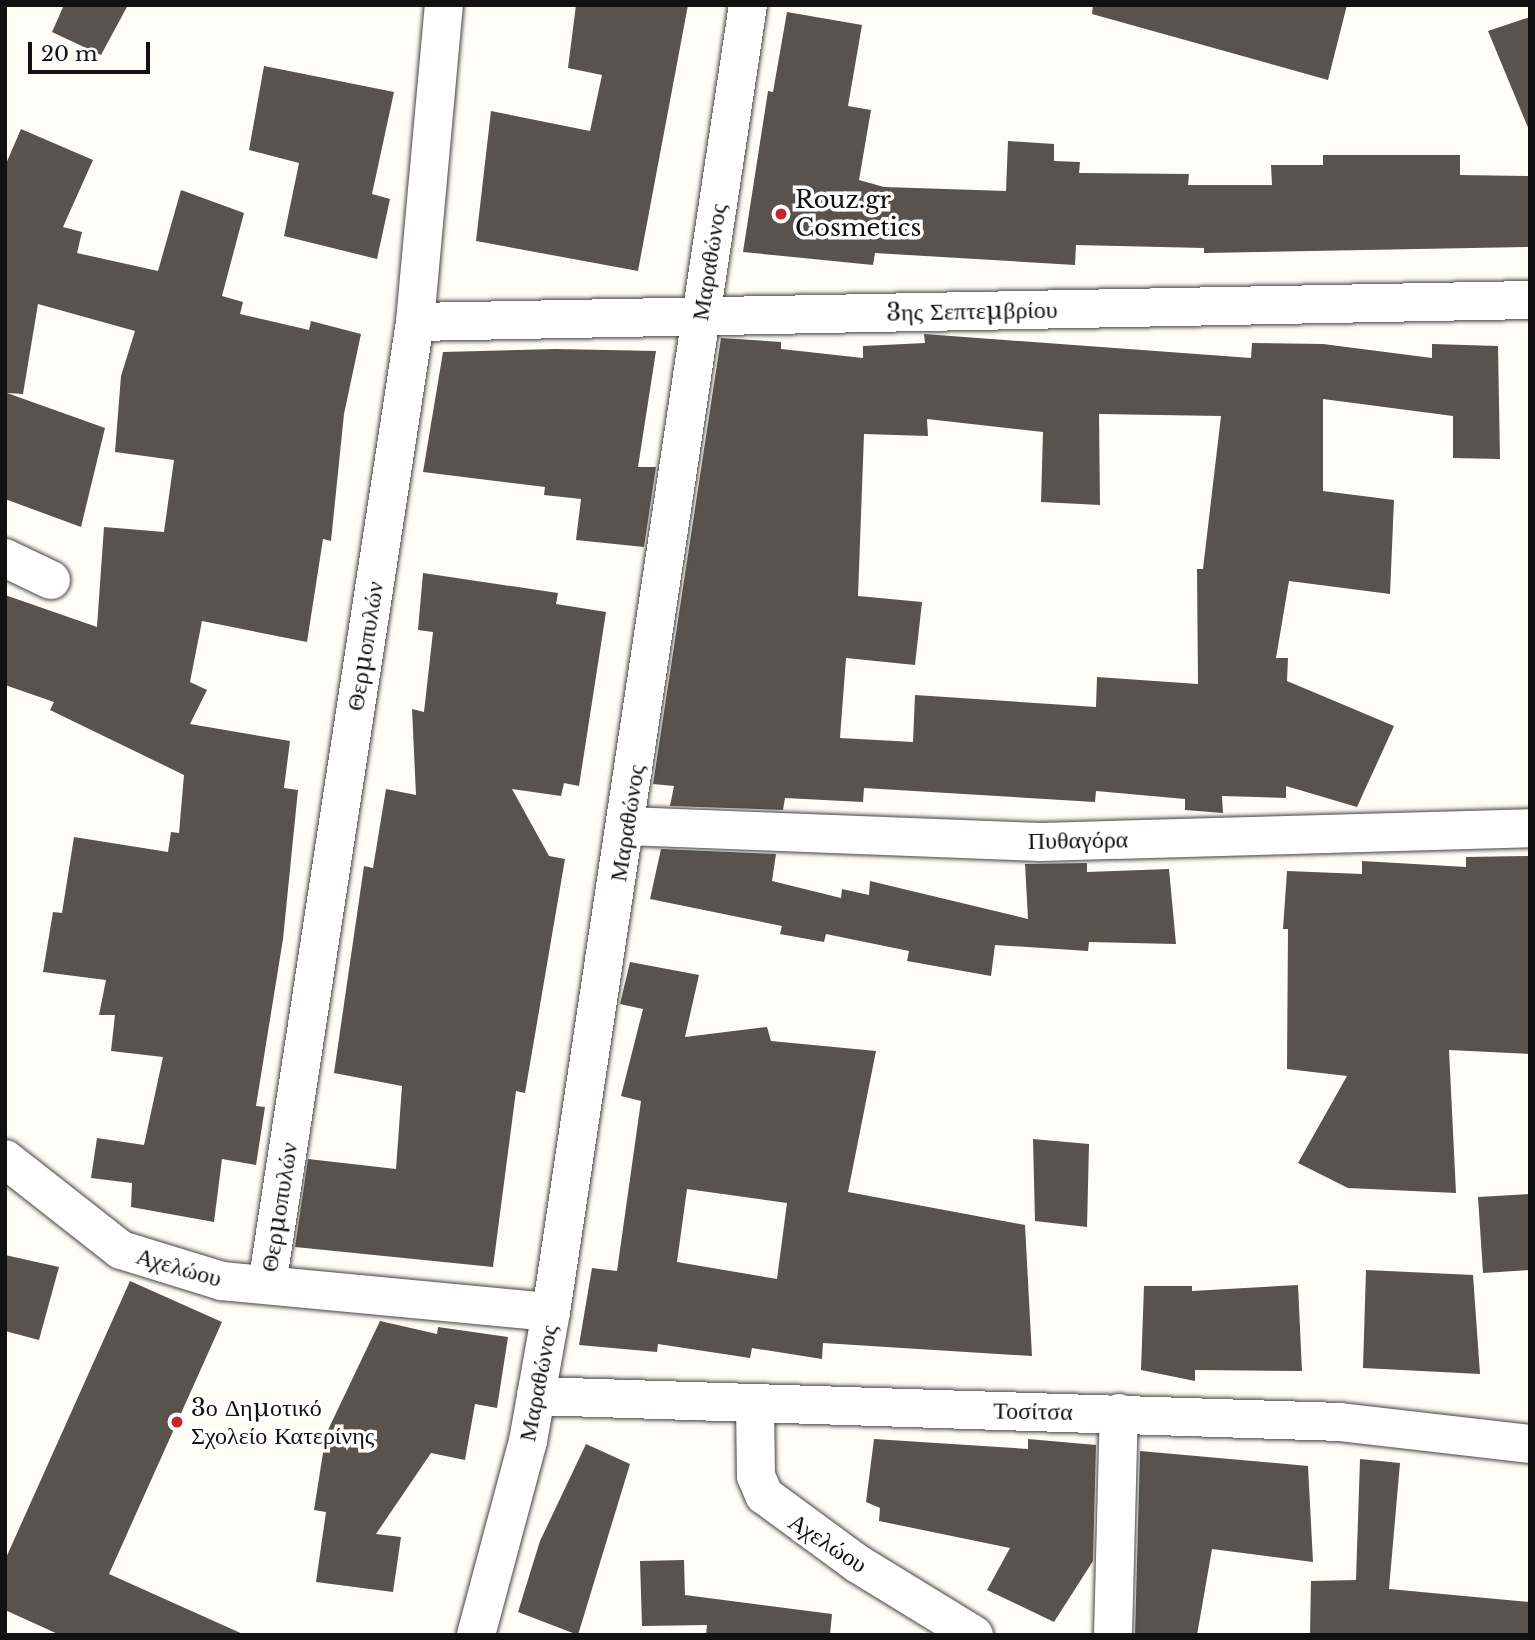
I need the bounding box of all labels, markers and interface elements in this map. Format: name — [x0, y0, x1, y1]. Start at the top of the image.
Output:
scale bar — [32, 28, 154, 72]
text: 20 m — [41, 41, 98, 67]
place label: Rouz.gr Cosmetics — [795, 186, 921, 242]
street label: Μαραθώνος — [686, 201, 732, 323]
marker: Rouz.gr Cosmetics — [773, 206, 789, 222]
street label: 3ης Σεπτεμβρίου — [886, 295, 1058, 327]
street label: Θερμοπυλών — [341, 579, 389, 713]
street label: Μαραθώνος — [604, 762, 650, 884]
street label: Πυθαγόρα — [1028, 825, 1128, 855]
street label: Θερμοπυλών — [255, 1140, 303, 1274]
street label: Αχελώου — [133, 1241, 225, 1293]
street label: Μαραθώνος — [513, 1322, 563, 1444]
place label: 3ο Δημοτικό Σχολείο Κατερίνης — [191, 1394, 374, 1450]
street label: Τοσίτσα — [993, 1396, 1073, 1426]
marker: 3ο Δημοτικό Σχολείο Κατερίνης — [169, 1414, 185, 1430]
street label: Αχελώου — [783, 1507, 873, 1579]

